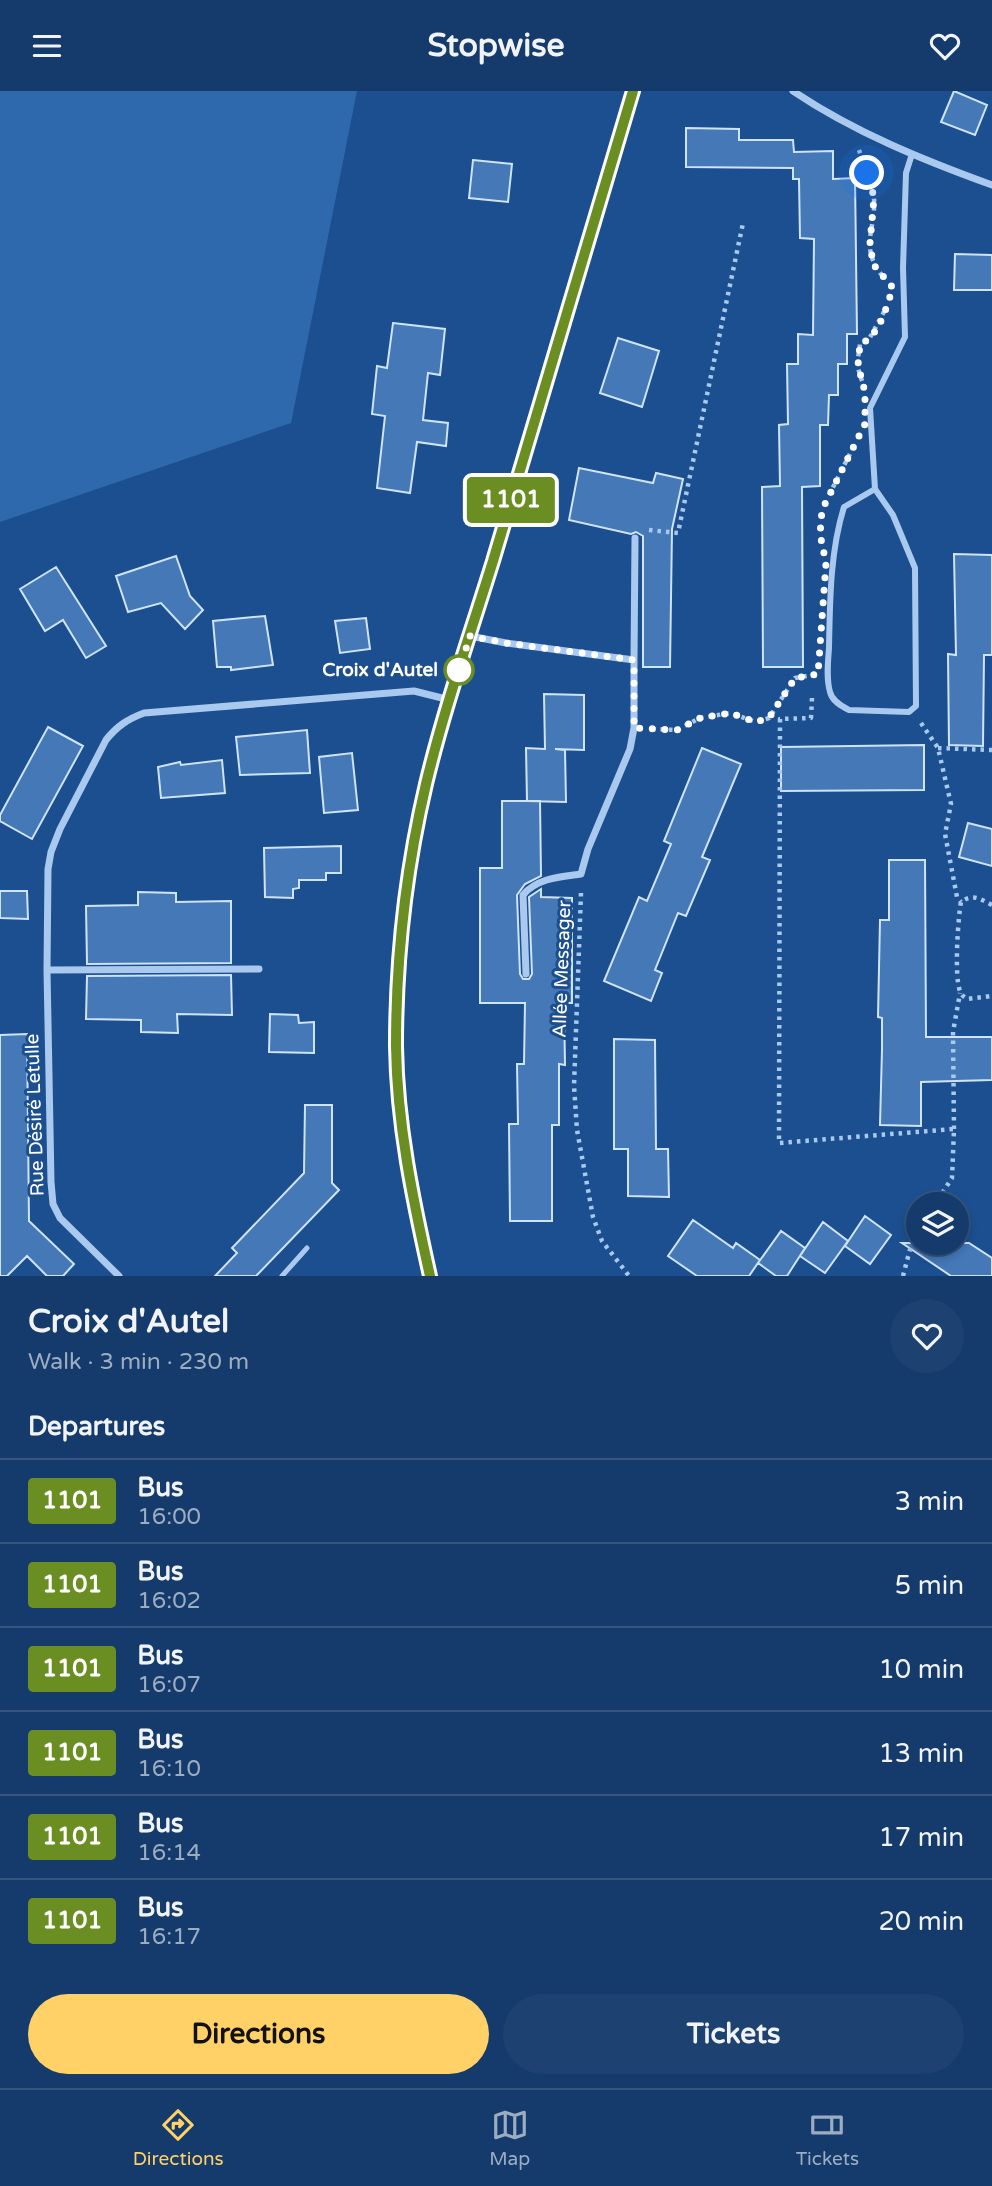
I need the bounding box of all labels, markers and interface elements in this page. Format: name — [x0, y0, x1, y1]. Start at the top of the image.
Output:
icon: menu — [28, 27, 66, 65]
text: Stopwise — [427, 27, 565, 65]
icon: heart — [926, 27, 964, 65]
your location — [849, 155, 884, 190]
line badge: 1101 — [462, 477, 560, 523]
text: 1101 — [481, 485, 541, 514]
marker: Croix d'Autel — [444, 655, 474, 685]
place label: Croix d'Autel — [322, 659, 438, 681]
street label: Allée Messager — [549, 899, 575, 1038]
street label: Rue Désiré Letulle — [21, 1033, 49, 1197]
map controls — [906, 1192, 969, 1255]
button: layers — [906, 1192, 969, 1255]
button: heart — [890, 1299, 964, 1373]
text: Croix d'Autel — [28, 1302, 229, 1341]
text: Walk · 3 min · 230 m — [28, 1348, 249, 1376]
text: Departures — [28, 1411, 165, 1442]
text: Bus — [137, 1472, 183, 1503]
text: 1101 — [42, 1486, 102, 1515]
text: 3 min — [895, 1486, 964, 1517]
text: 16:00 — [137, 1503, 201, 1531]
text: Bus — [137, 1556, 183, 1587]
text: 1101 — [42, 1570, 102, 1599]
text: 5 min — [895, 1570, 964, 1601]
text: 16:02 — [137, 1587, 201, 1615]
text: Bus — [137, 1640, 183, 1671]
text: 1101 — [42, 1654, 102, 1683]
text: 10 min — [878, 1654, 964, 1685]
text: 16:07 — [137, 1671, 201, 1699]
text: Bus — [137, 1724, 183, 1755]
text: 1101 — [42, 1738, 102, 1767]
text: 13 min — [878, 1738, 964, 1769]
text: 16:10 — [137, 1755, 201, 1783]
text: Bus — [137, 1808, 183, 1839]
text: 1101 — [42, 1822, 102, 1851]
text: 17 min — [878, 1822, 964, 1853]
text: 16:14 — [137, 1839, 201, 1867]
text: Bus — [137, 1892, 183, 1923]
text: 1101 — [42, 1906, 102, 1935]
text: 20 min — [878, 1906, 964, 1937]
text: 16:17 — [137, 1923, 201, 1951]
button: Directions — [28, 1994, 489, 2074]
button: Tickets — [503, 1994, 964, 2074]
tab: Directions — [133, 2106, 224, 2170]
tab: Map — [489, 2106, 530, 2170]
tab: Tickets — [796, 2106, 859, 2170]

